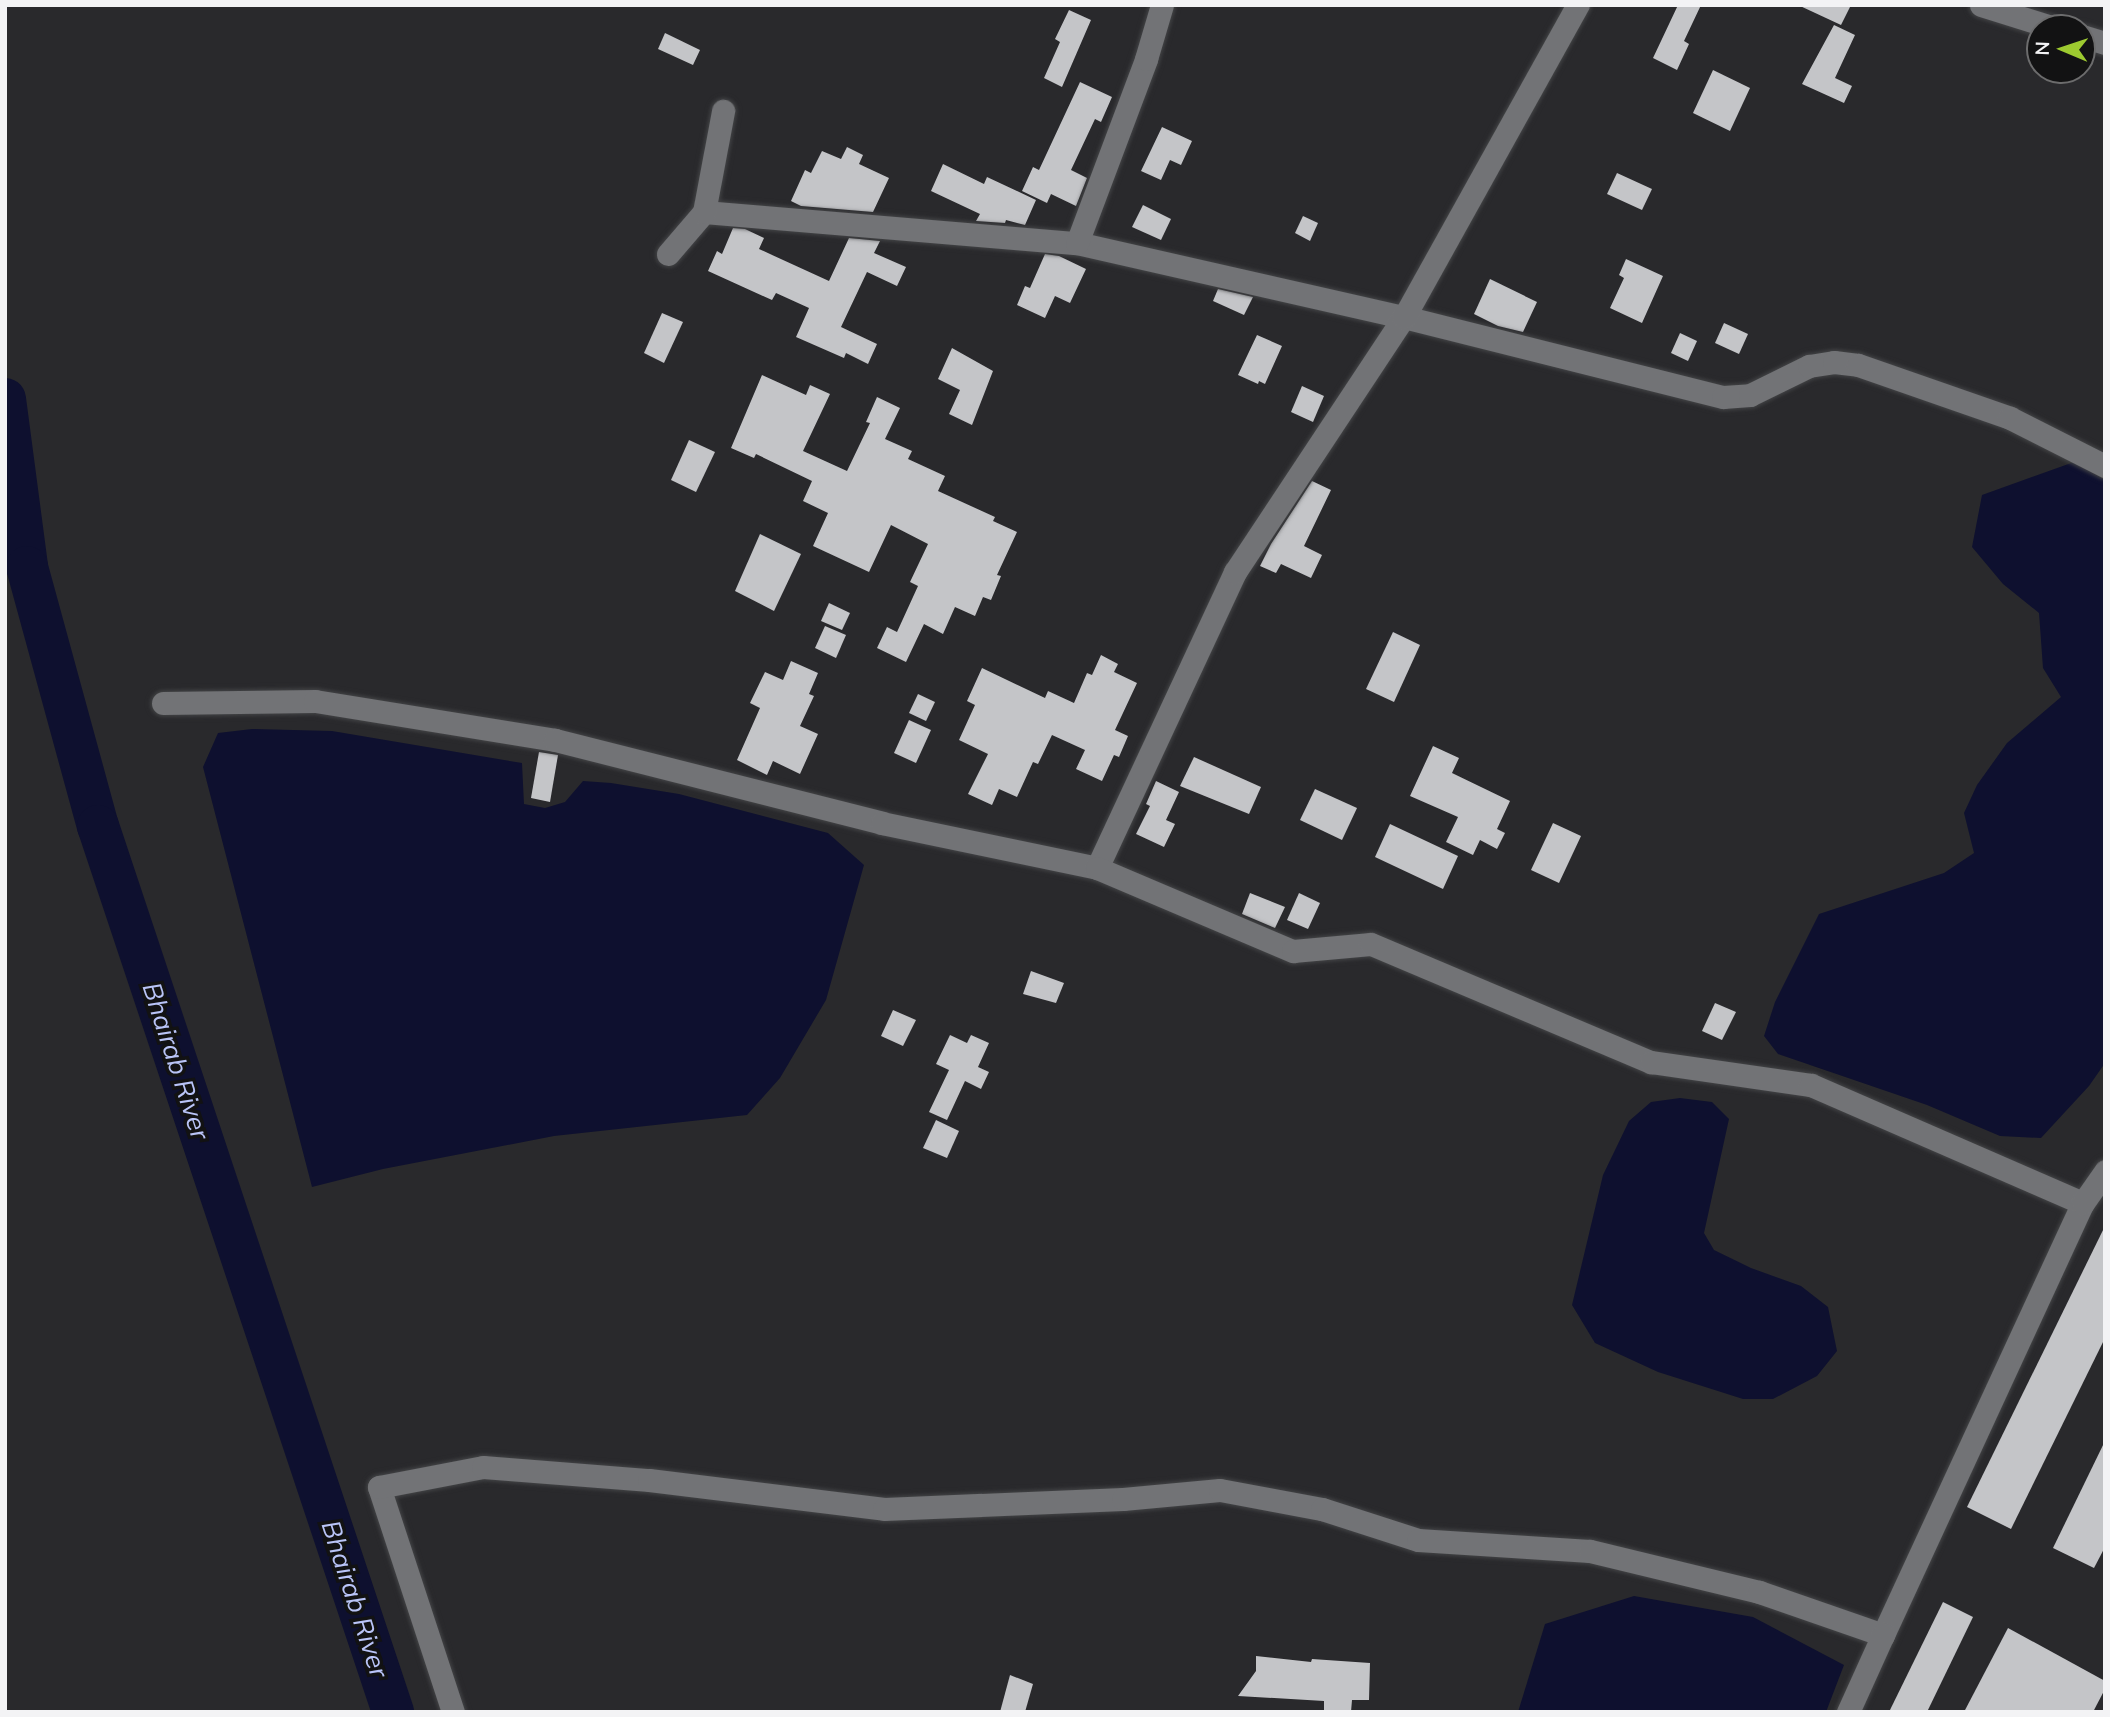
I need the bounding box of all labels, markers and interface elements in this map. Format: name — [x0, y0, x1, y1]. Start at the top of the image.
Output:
north arrow — [2026, 14, 2096, 84]
text: N — [2030, 41, 2054, 56]
water label: Bhairab River — [136, 978, 216, 1144]
water label: Bhairab River — [315, 1516, 395, 1682]

